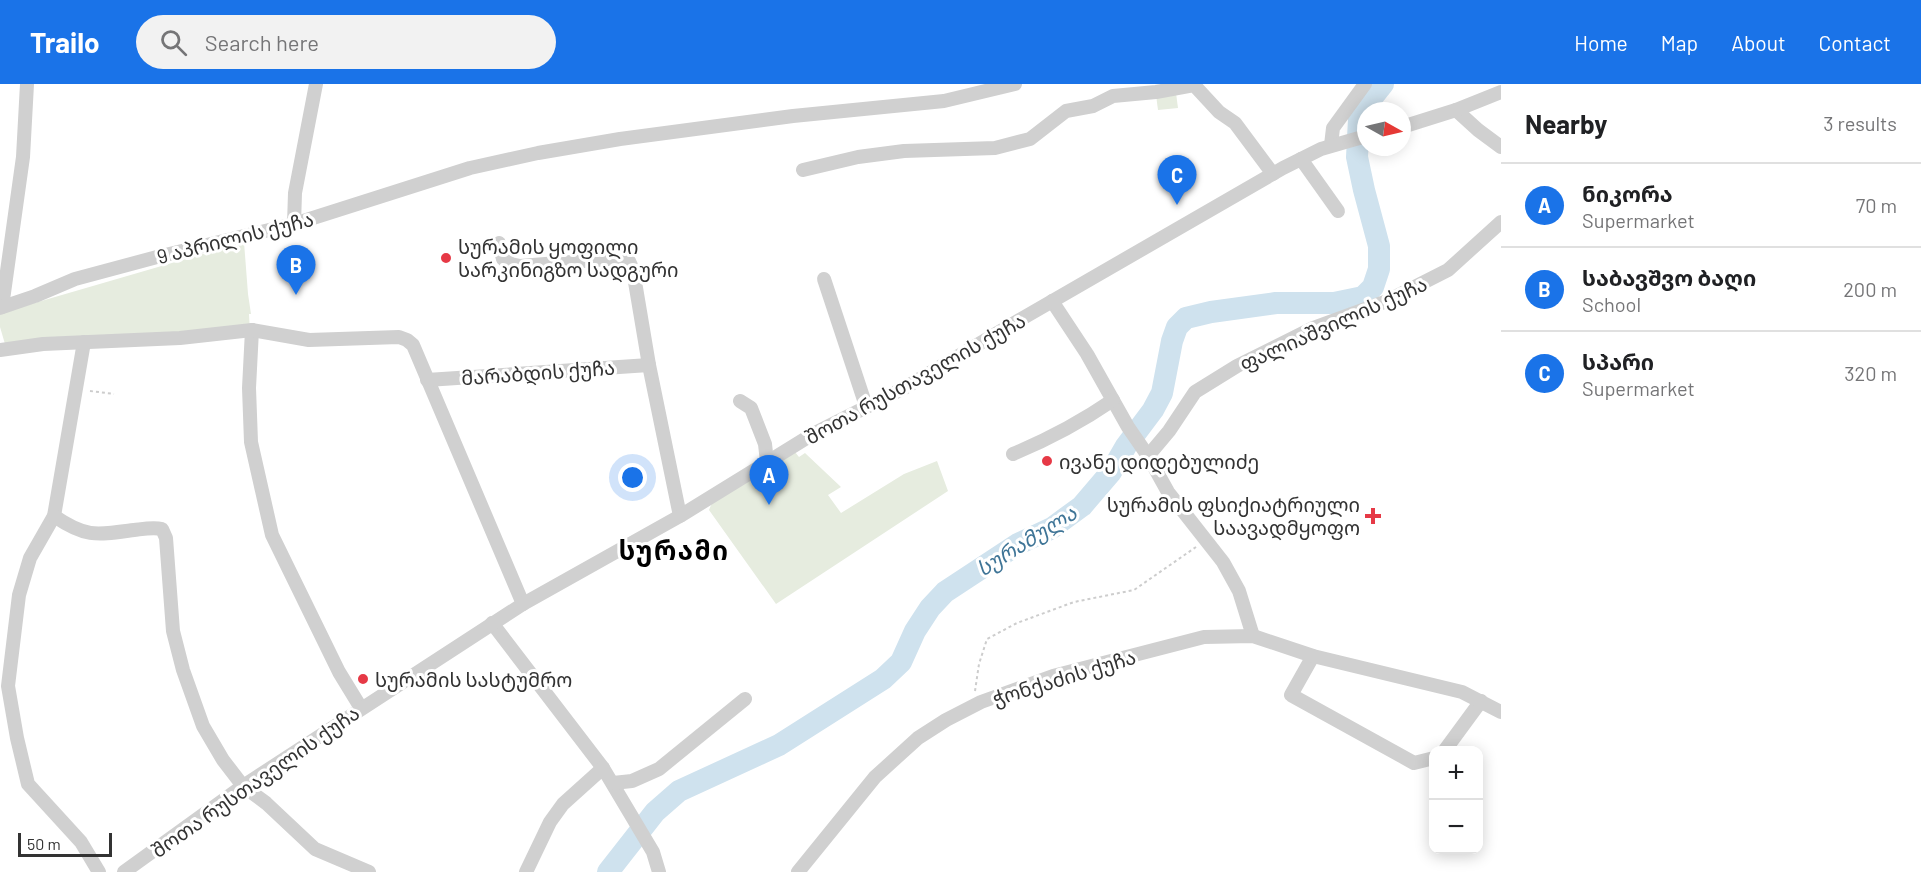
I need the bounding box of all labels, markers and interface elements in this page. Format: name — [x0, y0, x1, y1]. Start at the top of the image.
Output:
search box — [136, 15, 556, 69]
text: Trailo — [30, 25, 100, 59]
icon: search — [157, 26, 190, 59]
text: Search here — [205, 29, 319, 55]
text: Home — [1574, 30, 1628, 55]
text: Map — [1661, 30, 1698, 55]
text: About — [1731, 30, 1786, 55]
text: Contact — [1819, 30, 1891, 55]
north arrow — [1357, 102, 1411, 156]
text: Nearby — [1525, 108, 1607, 139]
text: 3 results — [1823, 111, 1897, 135]
pin: C — [1158, 156, 1196, 205]
text: ნიკორა — [1582, 180, 1673, 206]
text: A — [1538, 193, 1551, 217]
text: 70 m — [1856, 193, 1897, 217]
street label: 9 აპრილის ქუჩა — [154, 206, 316, 270]
text: Supermarket — [1582, 208, 1695, 232]
place label: სურამის ყოფილი სარკინიგზო სადგური — [458, 234, 679, 283]
pin: B — [276, 246, 316, 295]
marker: სურამის ყოფილი სარკინიგზო სადგური — [439, 251, 453, 265]
text: საბავშვო ბაღი — [1582, 264, 1756, 290]
street label: ფალიაშვილის ქუჩა — [1236, 271, 1431, 377]
text: B — [1538, 277, 1551, 301]
text: 200 m — [1843, 277, 1897, 301]
text: School — [1582, 292, 1641, 316]
street label: შოთა რუსთაველის ქუჩა — [801, 307, 1030, 450]
text: სპარი — [1582, 348, 1654, 374]
street label: მარაბდის ქუჩა — [460, 355, 616, 391]
text: C — [1538, 361, 1551, 385]
text: 320 m — [1844, 361, 1897, 385]
text: Supermarket — [1582, 376, 1695, 400]
place label: ივანე დიდებულიძე — [1059, 449, 1259, 475]
marker: ივანე დიდებულიძე — [1040, 454, 1054, 468]
pin: A — [750, 456, 788, 505]
your location — [618, 463, 647, 492]
place label: სურამის ფსიქიატრიული საავადმყოფო — [1107, 492, 1360, 541]
water label: სურამულა — [971, 499, 1082, 582]
marker: სურამის ფსიქიატრიული საავადმყოფო — [1364, 507, 1382, 525]
district label: სურამი — [619, 534, 729, 567]
street label: ჭონქაძის ქუჩა — [990, 644, 1139, 711]
place label: სურამის სასტუმრო — [375, 667, 572, 692]
marker: სურამის სასტუმრო — [356, 672, 370, 686]
street label: შოთა რუსთაველის ქუჩა — [146, 700, 365, 864]
map controls — [1429, 746, 1483, 854]
button: + — [1429, 746, 1483, 800]
button: − — [1429, 800, 1483, 854]
scale bar — [18, 830, 112, 858]
text: 50 m — [27, 834, 61, 853]

